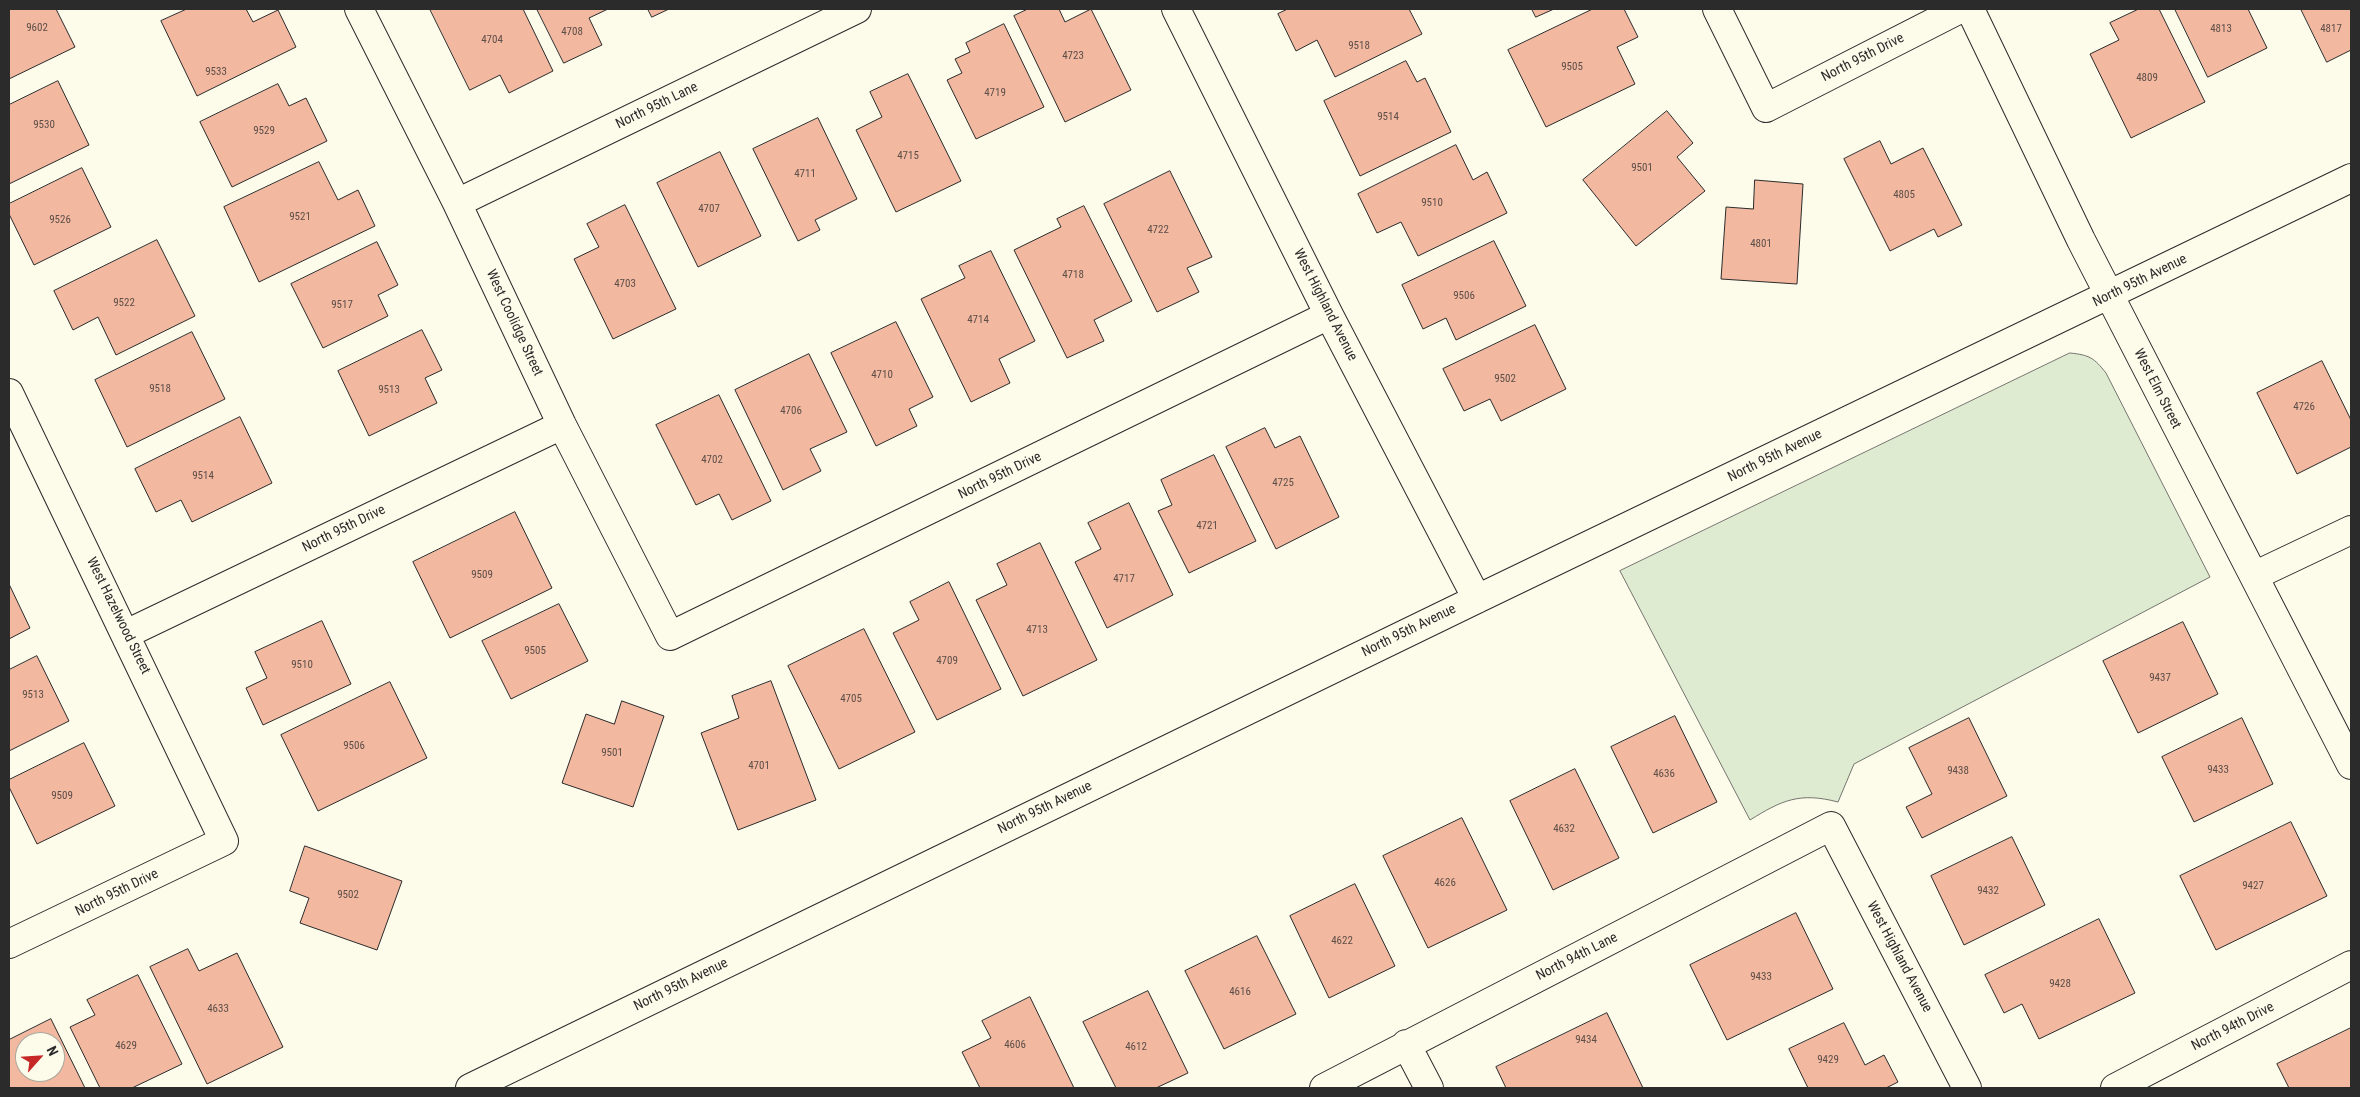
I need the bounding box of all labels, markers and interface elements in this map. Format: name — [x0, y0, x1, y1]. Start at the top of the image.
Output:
house number: 9602 — [26, 21, 48, 35]
house number: 4813 — [2210, 22, 2232, 36]
house number: 4817 — [2320, 22, 2342, 36]
house number: 4708 — [561, 25, 583, 39]
street label: North 95th Drive — [1819, 30, 1907, 86]
house number: 4704 — [481, 33, 503, 47]
house number: 9518 — [1348, 39, 1370, 53]
house number: 4723 — [1062, 49, 1084, 63]
house number: 9505 — [1561, 60, 1583, 74]
house number: 9533 — [205, 65, 227, 79]
house number: 4809 — [2136, 71, 2158, 85]
street label: North 95th Lane — [613, 79, 701, 133]
house number: 4719 — [984, 86, 1006, 100]
house number: 9514 — [1377, 110, 1399, 124]
house number: 9530 — [33, 118, 55, 132]
house number: 9529 — [253, 124, 275, 138]
house number: 4715 — [897, 149, 919, 163]
house number: 9501 — [1631, 161, 1653, 175]
house number: 4711 — [794, 167, 816, 181]
house number: 4805 — [1893, 188, 1915, 202]
house number: 9510 — [1421, 196, 1443, 210]
house number: 4707 — [698, 202, 720, 216]
house number: 9521 — [289, 210, 311, 224]
house number: 9526 — [49, 213, 71, 227]
house number: 4722 — [1147, 223, 1169, 237]
house number: 4801 — [1750, 237, 1772, 251]
street label: West Highland Avenue — [1289, 246, 1361, 364]
street label: North 95th Avenue — [2090, 251, 2190, 311]
street label: West Coolidge Street — [482, 267, 546, 379]
house number: 4718 — [1062, 268, 1084, 282]
house number: 4703 — [614, 277, 636, 291]
house number: 9506 — [1453, 289, 1475, 303]
house number: 9522 — [113, 296, 135, 310]
house number: 9517 — [331, 298, 353, 312]
house number: 4714 — [967, 313, 989, 327]
street label: West Elm Street — [2130, 346, 2184, 432]
house number: 4710 — [871, 368, 893, 382]
house number: 9502 — [1494, 372, 1516, 386]
house number: 9518 — [149, 382, 171, 396]
house number: 9513 — [378, 383, 400, 397]
house number: 4726 — [2293, 400, 2315, 414]
house number: 4706 — [780, 404, 802, 418]
street label: North 95th Avenue — [1725, 426, 1825, 486]
street label: North 95th Drive — [956, 449, 1044, 503]
house number: 4702 — [701, 453, 723, 467]
house number: 9514 — [192, 469, 214, 483]
house number: 4725 — [1272, 476, 1294, 490]
street label: North 95th Drive — [300, 502, 388, 556]
house number: 4721 — [1196, 519, 1218, 533]
street label: West Hazelwood Street — [82, 555, 154, 677]
house number: 9509 — [471, 568, 493, 582]
house number: 4717 — [1113, 572, 1135, 586]
street label: North 95th Avenue — [1359, 601, 1459, 661]
house number: 4713 — [1026, 623, 1048, 637]
house number: 9505 — [524, 644, 546, 658]
house number: 4709 — [936, 654, 958, 668]
house number: 9510 — [291, 658, 313, 672]
house number: 9437 — [2149, 671, 2171, 685]
house number: 9513 — [22, 688, 44, 702]
house number: 4705 — [840, 692, 862, 706]
house number: 9506 — [343, 739, 365, 753]
house number: 9501 — [601, 746, 623, 760]
house number: 4701 — [748, 759, 770, 773]
house number: 9433 — [2207, 763, 2229, 777]
house number: 9438 — [1947, 764, 1969, 778]
house number: 4636 — [1653, 767, 1675, 781]
street label: North 95th Avenue — [995, 778, 1095, 838]
house number: 9509 — [51, 789, 73, 803]
house number: 4632 — [1553, 822, 1575, 836]
street label: North 95th Drive — [73, 866, 161, 920]
house number: 4626 — [1434, 876, 1456, 890]
house number: 9427 — [2242, 879, 2264, 893]
house number: 9432 — [1977, 884, 1999, 898]
house number: 9502 — [337, 888, 359, 902]
street label: West Highland Avenue — [1863, 899, 1935, 1015]
street label: North 94th Lane — [1534, 929, 1620, 985]
house number: 4622 — [1331, 934, 1353, 948]
street label: North 95th Avenue — [631, 955, 731, 1015]
house number: 9433 — [1750, 970, 1772, 984]
house number: 9428 — [2049, 977, 2071, 991]
house number: 4616 — [1229, 985, 1251, 999]
street label: North 94th Drive — [2189, 999, 2277, 1055]
house number: 4633 — [207, 1002, 229, 1016]
north arrow — [15, 1032, 65, 1082]
house number: 9434 — [1575, 1033, 1597, 1047]
house number: 4606 — [1004, 1038, 1026, 1052]
house number: 4629 — [115, 1039, 137, 1053]
house number: 4612 — [1125, 1040, 1147, 1054]
text: N — [44, 1043, 62, 1058]
house number: 9429 — [1817, 1053, 1839, 1067]

